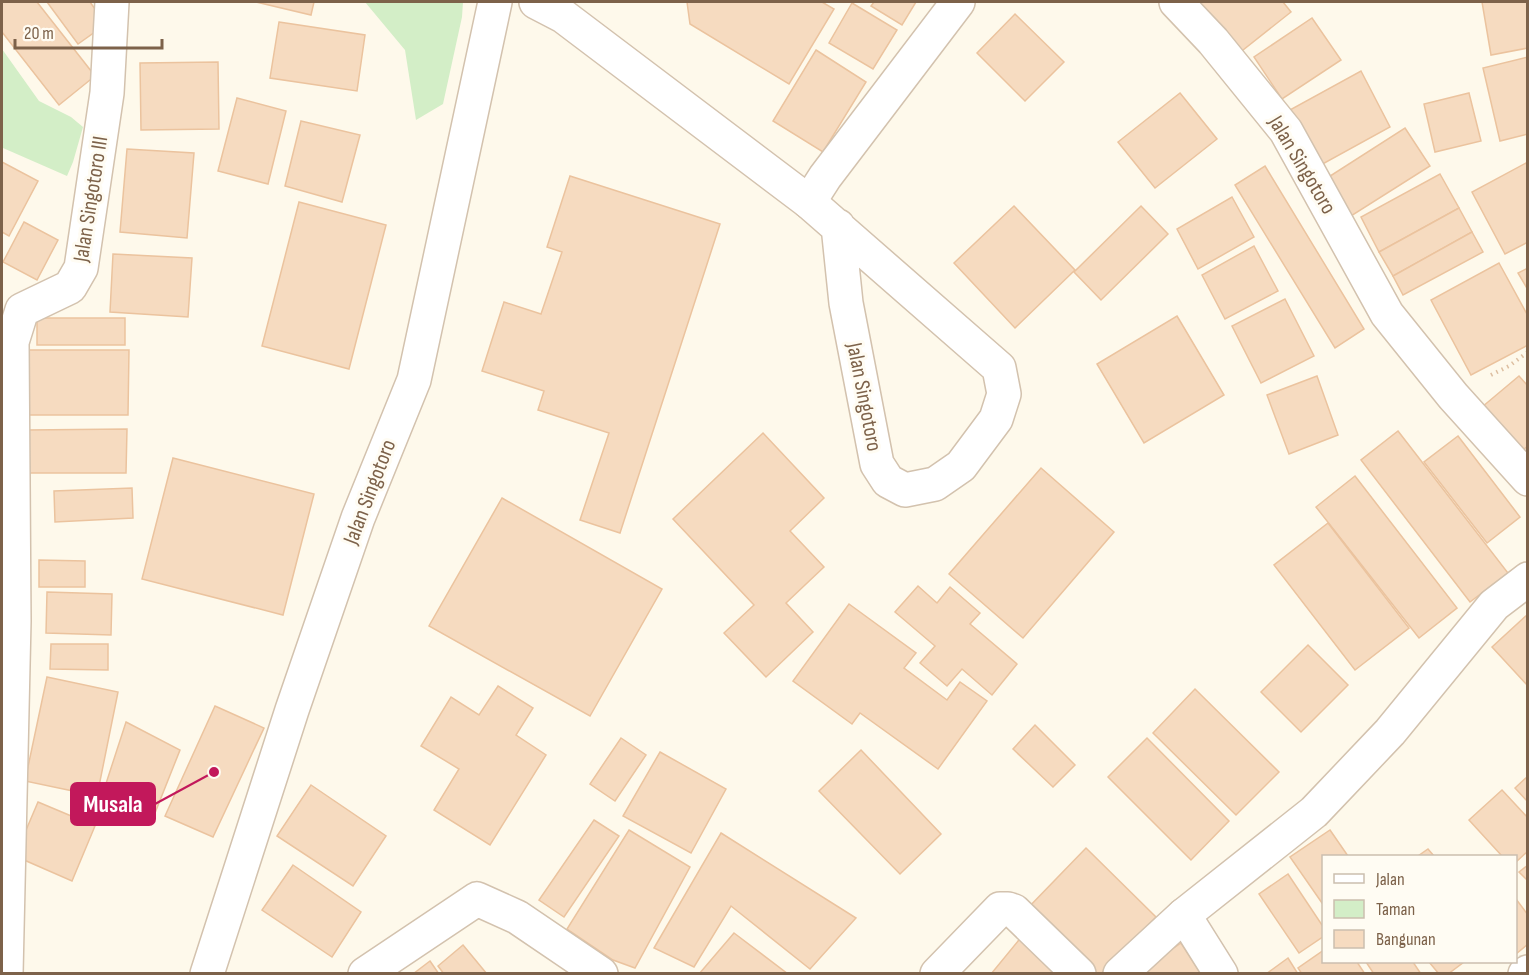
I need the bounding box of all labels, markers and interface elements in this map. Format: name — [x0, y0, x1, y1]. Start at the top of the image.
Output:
scale bar — [15, 12, 162, 50]
text: 20 m — [24, 23, 54, 44]
street label: Jalan Singotoro — [1262, 110, 1342, 219]
street label: Jalan Singotoro III — [68, 134, 114, 265]
street label: Jalan Singotoro — [840, 339, 888, 454]
street label: Jalan Singotoro — [337, 436, 402, 549]
callout: Musala — [71, 783, 155, 825]
text: Musala — [83, 790, 143, 819]
legend — [1322, 855, 1517, 963]
text: Jalan — [1375, 869, 1405, 890]
text: Taman — [1376, 899, 1415, 920]
text: Bangunan — [1376, 929, 1436, 950]

